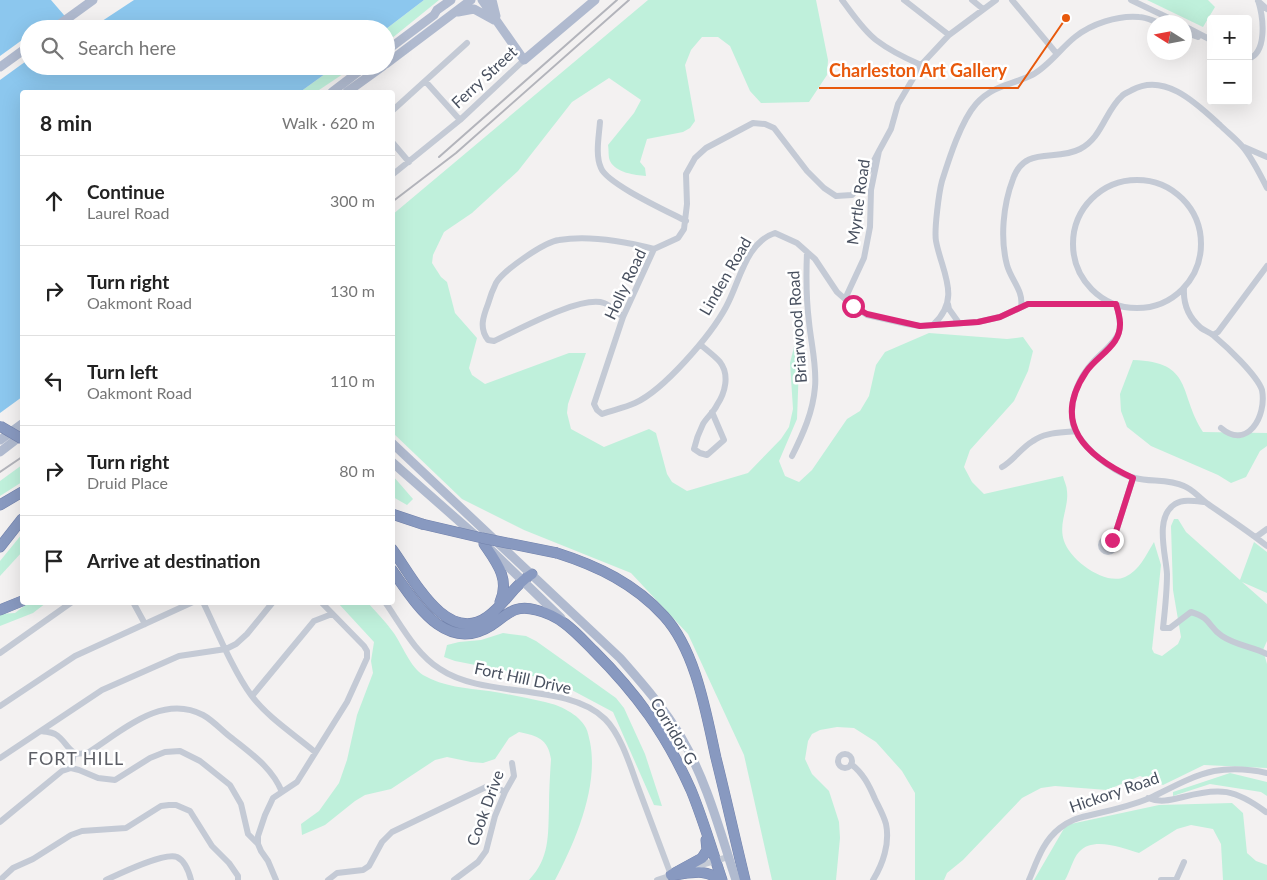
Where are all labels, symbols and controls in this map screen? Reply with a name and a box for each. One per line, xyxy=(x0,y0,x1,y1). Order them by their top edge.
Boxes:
north arrow xyxy=(1147,15,1192,60)
map controls xyxy=(1207,15,1252,105)
button: + xyxy=(1207,15,1252,60)
search box xyxy=(20,20,395,75)
icon: search xyxy=(38,34,66,62)
text: Search here xyxy=(78,36,176,59)
street label: Ferry Street xyxy=(447,41,521,112)
callout: Charleston Art Gallery xyxy=(819,55,1018,88)
text: Charleston Art Gallery xyxy=(829,59,1008,81)
button: − xyxy=(1207,60,1252,105)
text: 8 min xyxy=(40,110,92,135)
text: Walk · 620 m xyxy=(282,113,375,132)
street label: Myrtle Road xyxy=(842,158,873,246)
text: Continue xyxy=(87,180,165,203)
icon: ahead xyxy=(40,187,68,215)
text: 300 m xyxy=(330,191,375,210)
text: Laurel Road xyxy=(87,203,169,222)
street label: Linden Road xyxy=(695,233,755,318)
street label: Holly Road xyxy=(600,245,649,322)
text: Turn right xyxy=(87,270,169,293)
street label: Briarwood Road xyxy=(783,270,810,384)
icon: right xyxy=(40,277,68,305)
text: 130 m xyxy=(330,281,375,300)
text: Oakmont Road xyxy=(87,293,192,312)
route start xyxy=(842,295,865,318)
text: Turn left xyxy=(87,360,158,383)
icon: left xyxy=(40,367,68,395)
text: 110 m xyxy=(330,371,375,390)
text: Oakmont Road xyxy=(87,383,192,402)
text: Turn right xyxy=(87,450,169,473)
icon: right xyxy=(40,457,68,485)
text: 80 m xyxy=(339,461,375,480)
text: Druid Place xyxy=(87,473,168,492)
route end xyxy=(1101,529,1124,552)
icon: arrive xyxy=(40,547,68,575)
text: Arrive at destination xyxy=(87,549,260,572)
street label: Fort Hill Drive xyxy=(473,658,573,697)
street label: Corridor G xyxy=(647,694,702,768)
district label: FORT HILL xyxy=(28,747,124,769)
street label: Cook Drive xyxy=(462,767,507,848)
street label: Hickory Road xyxy=(1066,767,1161,816)

